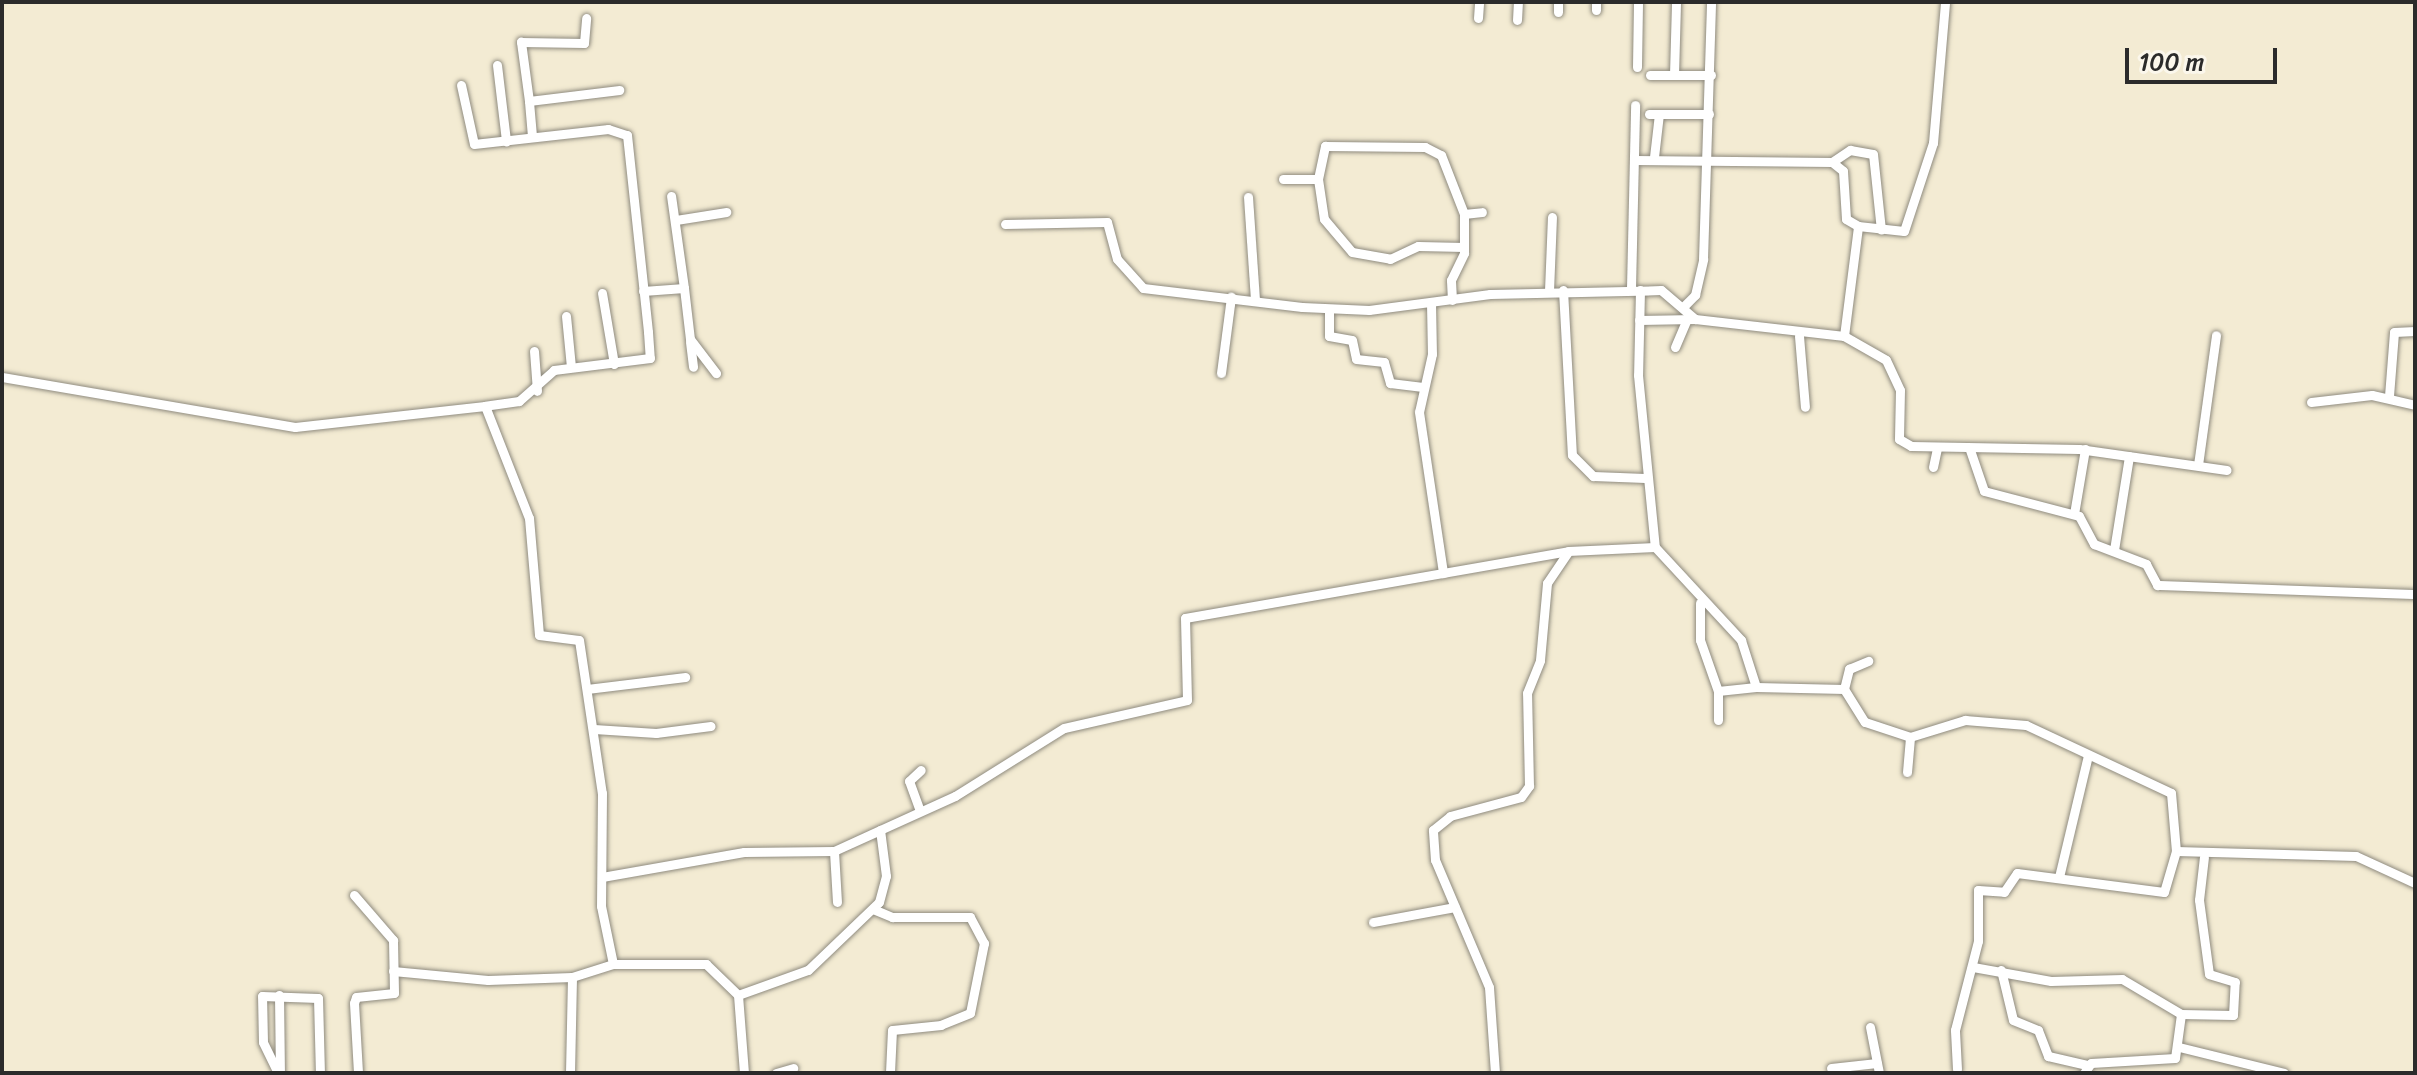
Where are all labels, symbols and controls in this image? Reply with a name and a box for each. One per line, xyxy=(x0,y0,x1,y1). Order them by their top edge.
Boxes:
scale bar xyxy=(2129,32,2281,82)
text: 100 m xyxy=(2139,41,2204,83)

